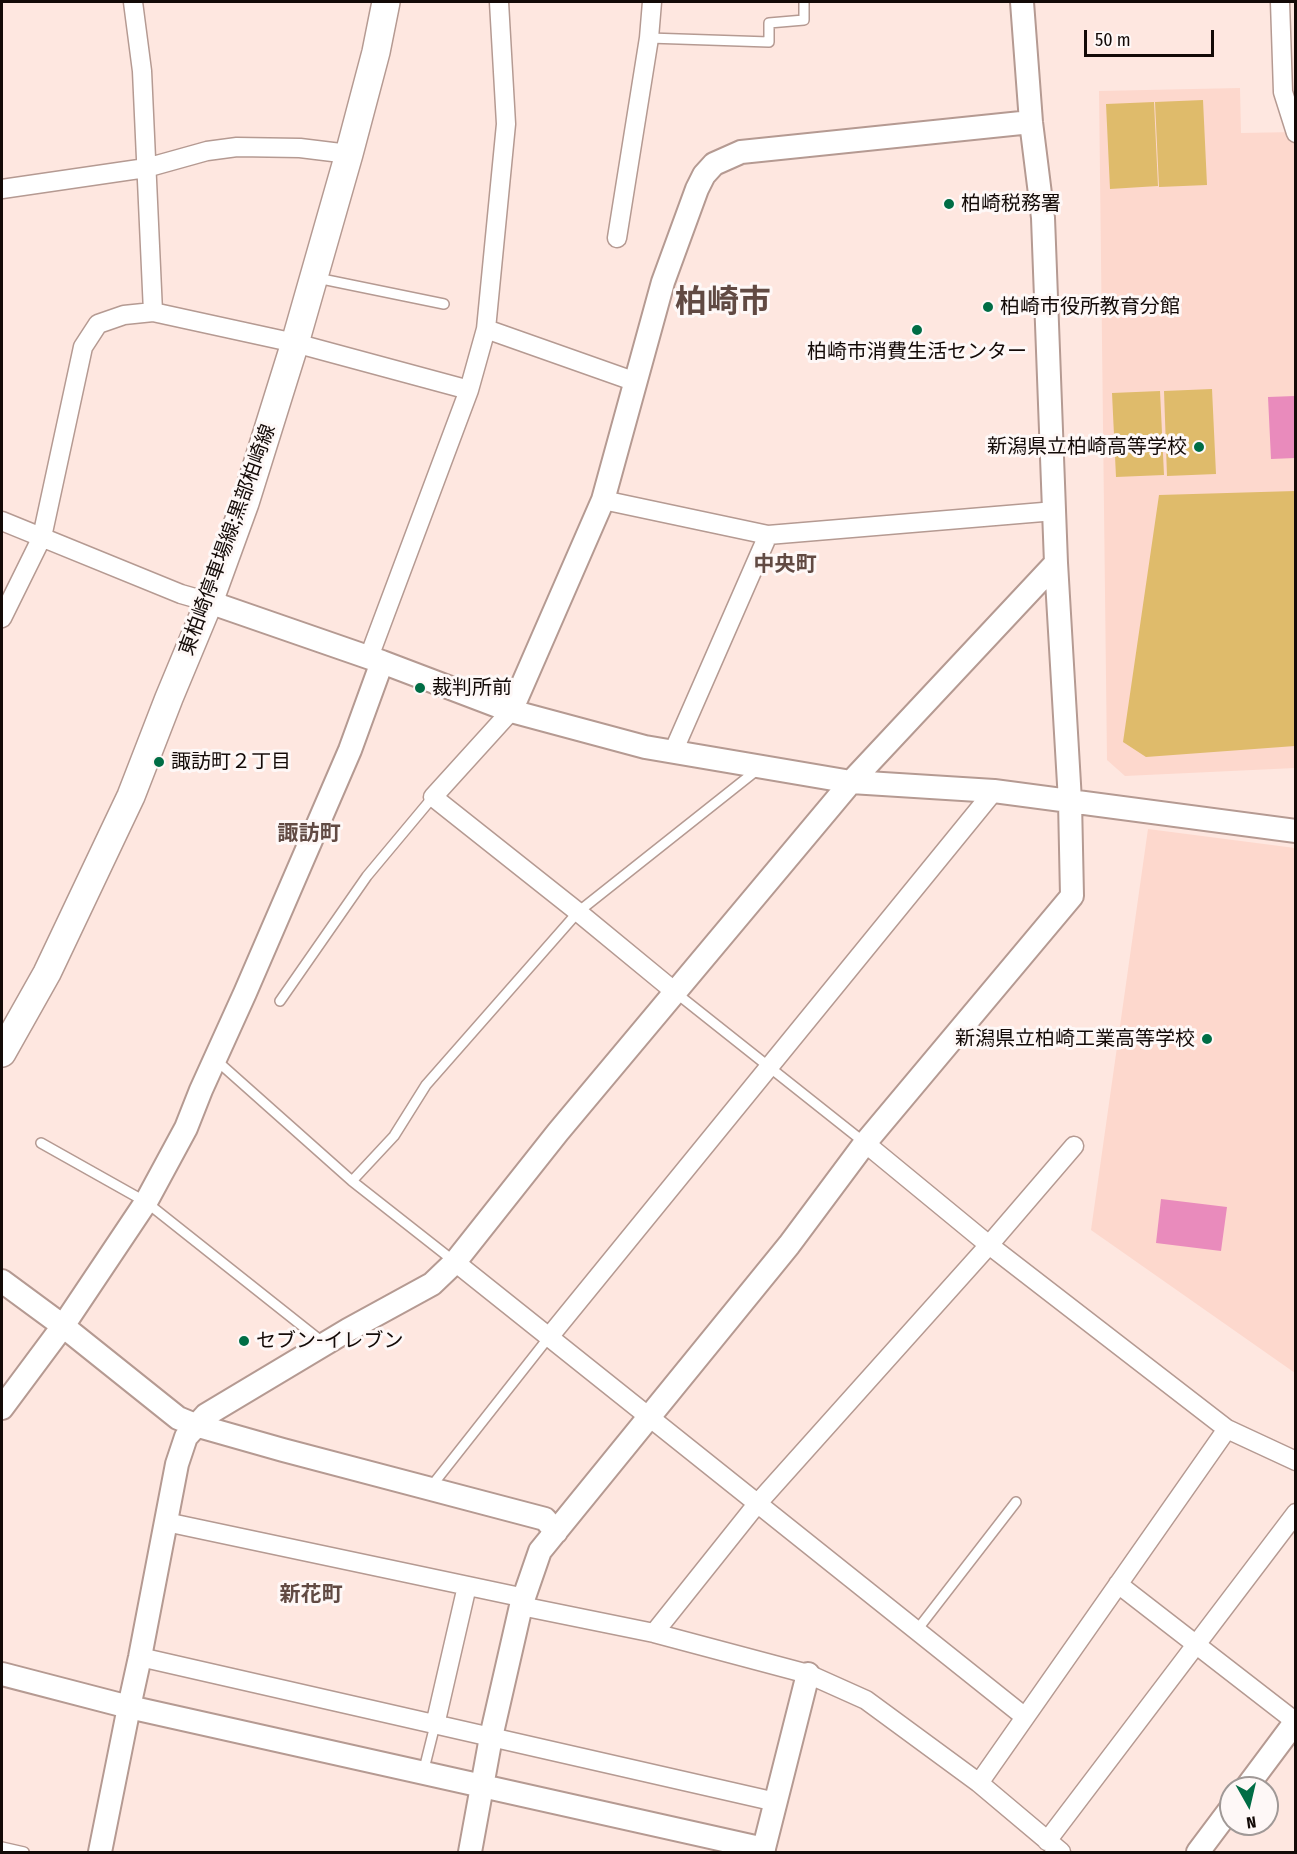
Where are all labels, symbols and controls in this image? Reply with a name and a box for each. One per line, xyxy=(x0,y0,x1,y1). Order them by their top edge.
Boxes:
scale bar xyxy=(1087,18,1218,56)
text: 50 m xyxy=(1095,29,1131,51)
place label: 柏崎税務署 xyxy=(961,192,1061,216)
marker: 柏崎税務署 xyxy=(942,197,956,211)
district label: 柏崎市 xyxy=(675,284,771,322)
place label: 柏崎市役所教育分館 xyxy=(1000,295,1180,319)
marker: 柏崎市役所教育分館 xyxy=(981,300,995,314)
marker: 柏崎市消費生活センター xyxy=(910,323,924,337)
place label: 柏崎市消費生活センター xyxy=(807,340,1027,364)
street label: 東柏崎停車場線;黒部柏崎線 xyxy=(175,421,281,659)
place label: 新潟県立柏崎高等学校 xyxy=(987,435,1187,459)
marker: 新潟県立柏崎高等学校 xyxy=(1192,440,1206,454)
district label: 中央町 xyxy=(754,552,816,578)
place label: 裁判所前 xyxy=(432,676,512,700)
marker: 裁判所前 xyxy=(413,681,427,695)
place label: 諏訪町２丁目 xyxy=(171,750,291,774)
marker: 諏訪町２丁目 xyxy=(152,755,166,769)
district label: 諏訪町 xyxy=(278,821,340,847)
place label: 新潟県立柏崎工業高等学校 xyxy=(955,1027,1195,1051)
marker: 新潟県立柏崎工業高等学校 xyxy=(1200,1032,1214,1046)
place label: セブン-イレブン xyxy=(256,1329,403,1353)
marker: セブン-イレブン xyxy=(237,1334,251,1348)
district label: 新花町 xyxy=(280,1582,342,1608)
north arrow xyxy=(1219,1776,1279,1836)
text: N xyxy=(1245,1812,1257,1832)

